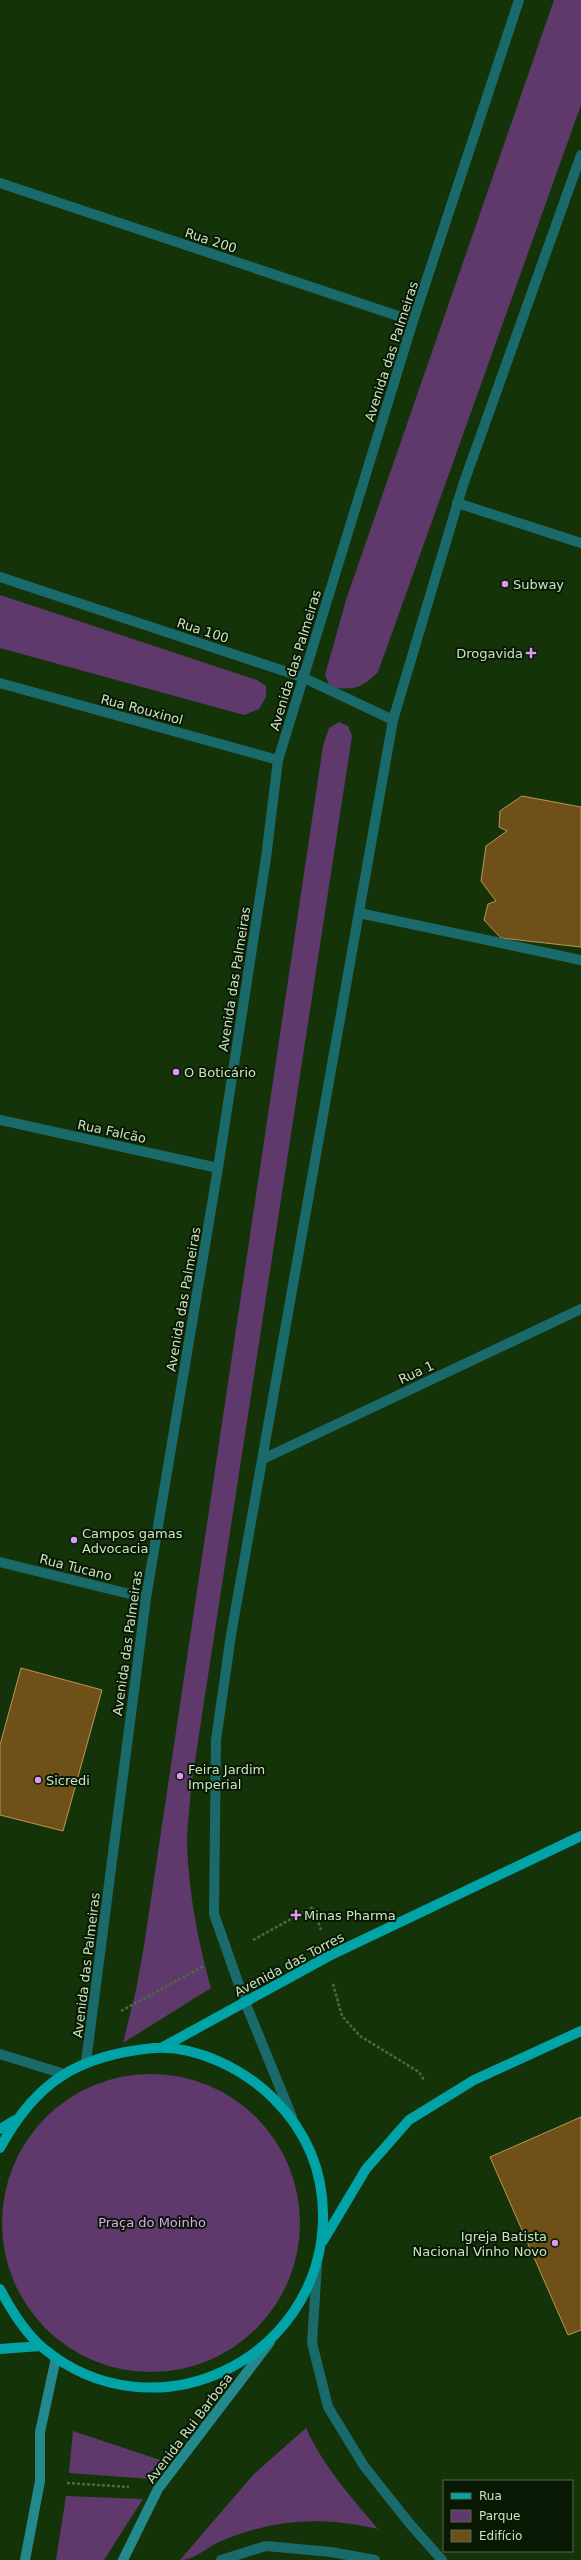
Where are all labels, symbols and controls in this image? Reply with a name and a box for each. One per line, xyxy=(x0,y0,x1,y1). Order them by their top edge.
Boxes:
street label: Rua 200 xyxy=(183,225,239,256)
street label: Avenida das Palmeiras xyxy=(362,279,421,423)
place label: Subway xyxy=(513,577,564,592)
marker: Subway xyxy=(500,579,510,589)
street label: Avenida das Palmeiras xyxy=(267,588,324,732)
street label: Rua 100 xyxy=(175,615,231,646)
place label: Drogavida xyxy=(456,646,523,661)
marker: Drogavida xyxy=(526,648,536,658)
street label: Rua Rouxinol xyxy=(99,691,185,728)
street label: Avenida das Palmeiras xyxy=(216,905,253,1053)
place label: O Boticário xyxy=(184,1065,256,1080)
marker: O Boticário xyxy=(171,1067,181,1077)
street label: Rua Falcão xyxy=(76,1117,148,1146)
street label: Avenida das Palmeiras xyxy=(163,1226,204,1372)
street label: Rua 1 xyxy=(396,1358,436,1387)
place label: Campos gamas Advocacia xyxy=(82,1526,183,1556)
marker: Campos gamas Advocacia xyxy=(69,1535,79,1545)
street label: Rua Tucano xyxy=(38,1551,114,1584)
street label: Avenida das Palmeiras xyxy=(110,1569,145,1717)
place label: Feira Jardim Imperial xyxy=(188,1762,265,1792)
marker: Feira Jardim Imperial xyxy=(175,1771,185,1781)
place label: Sicredi xyxy=(46,1773,90,1788)
marker: Sicredi xyxy=(33,1775,43,1785)
street label: Avenida das Palmeiras xyxy=(70,1891,103,2039)
place label: Minas Pharma xyxy=(304,1908,396,1923)
marker: Minas Pharma xyxy=(291,1910,301,1920)
street label: Avenida das Torres xyxy=(232,1929,347,2000)
park label: Praça do Moinho xyxy=(98,2215,206,2230)
place label: Igreja Batista Nacional Vinho Novo xyxy=(413,2229,547,2259)
marker: Igreja Batista Nacional Vinho Novo xyxy=(550,2238,560,2248)
street label: Avenida Rui Barbosa xyxy=(143,2370,236,2486)
legend xyxy=(443,2480,573,2552)
text: Rua xyxy=(479,2489,502,2503)
text: Parque xyxy=(479,2509,520,2523)
text: Edifício xyxy=(479,2529,522,2543)

